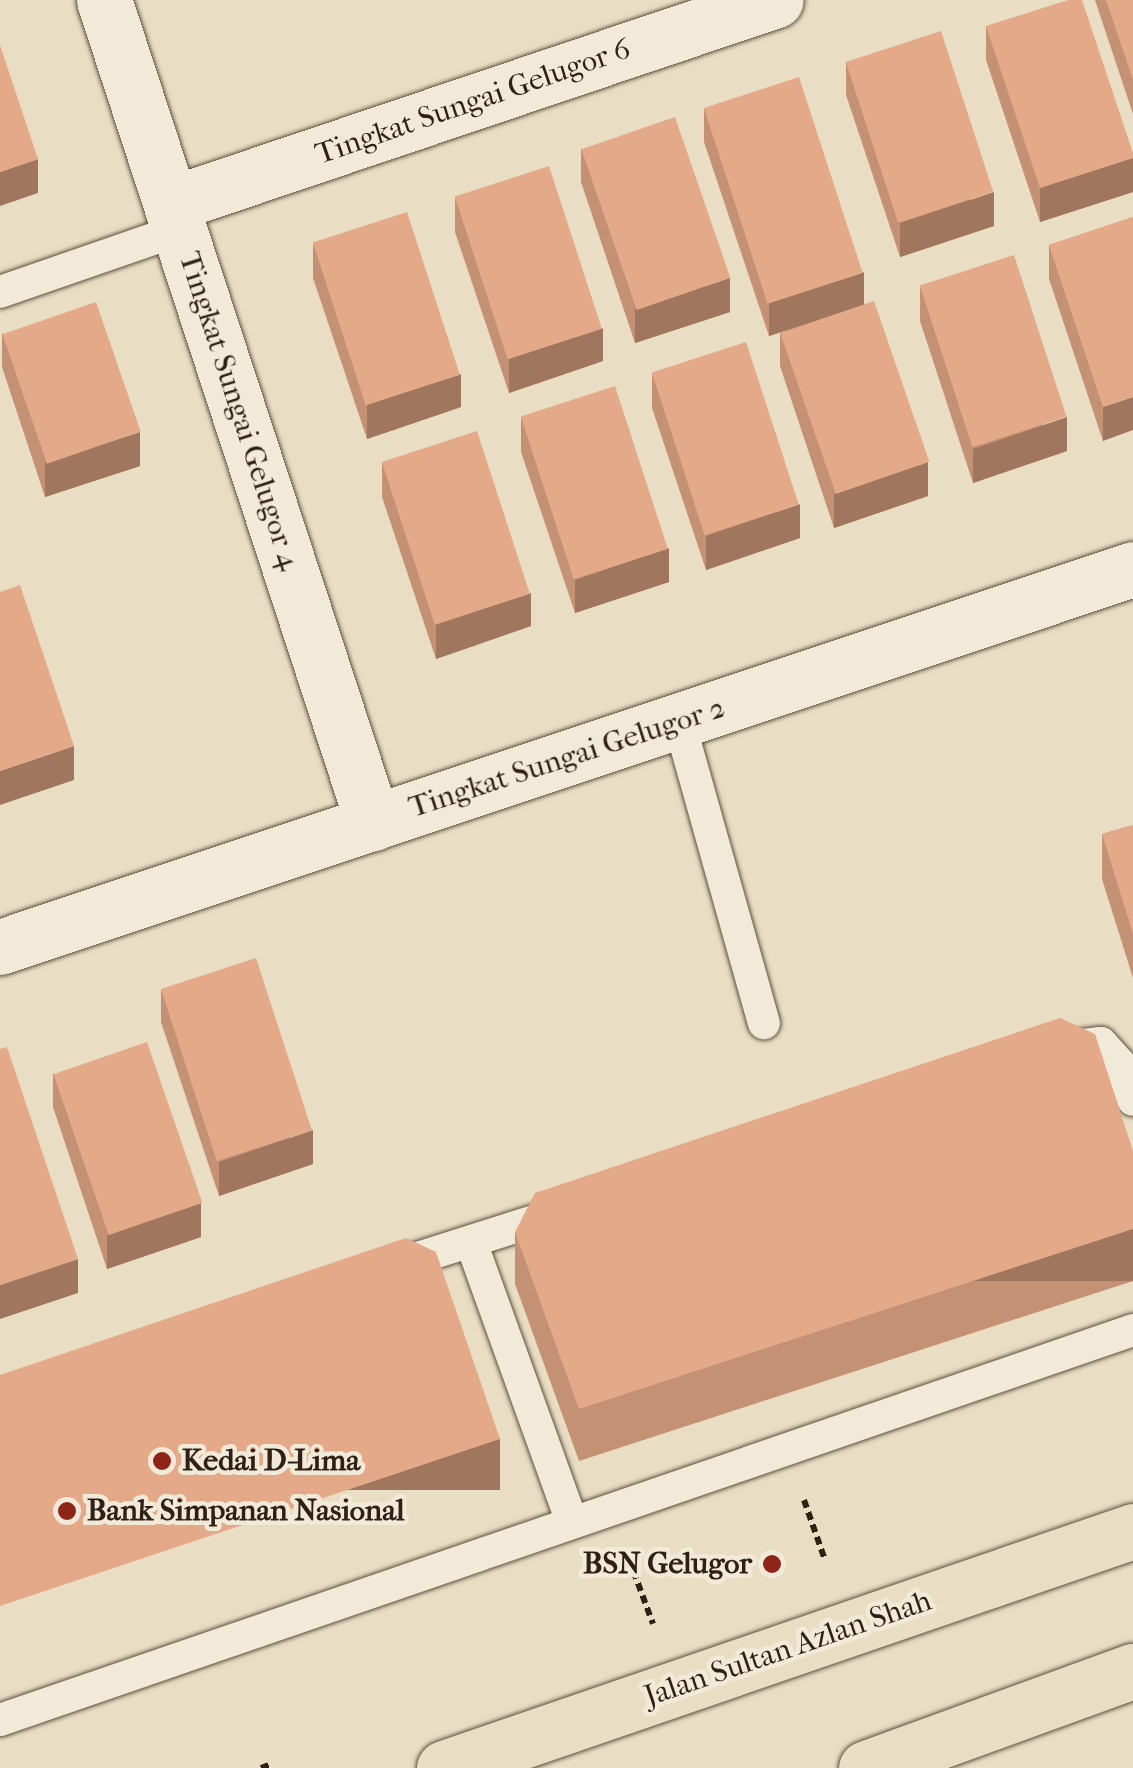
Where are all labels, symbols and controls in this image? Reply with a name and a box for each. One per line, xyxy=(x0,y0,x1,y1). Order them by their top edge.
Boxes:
street label: Tingkat Sungai Gelugor 6 xyxy=(311,31,635,173)
street label: Tingkat Sungai Gelugor 4 xyxy=(171,247,307,575)
street label: Tingkat Sungai Gelugor 2 xyxy=(405,690,729,826)
place label: Kedai D-Lima xyxy=(182,1443,360,1479)
marker: Kedai D-Lima xyxy=(151,1450,173,1472)
place label: Bank Simpanan Nasional xyxy=(87,1493,404,1529)
marker: Bank Simpanan Nasional xyxy=(56,1500,78,1522)
place label: BSN Gelugor xyxy=(583,1546,752,1582)
marker: BSN Gelugor xyxy=(761,1553,783,1575)
street label: Jalan Sultan Azlan Shah xyxy=(640,1583,936,1715)

